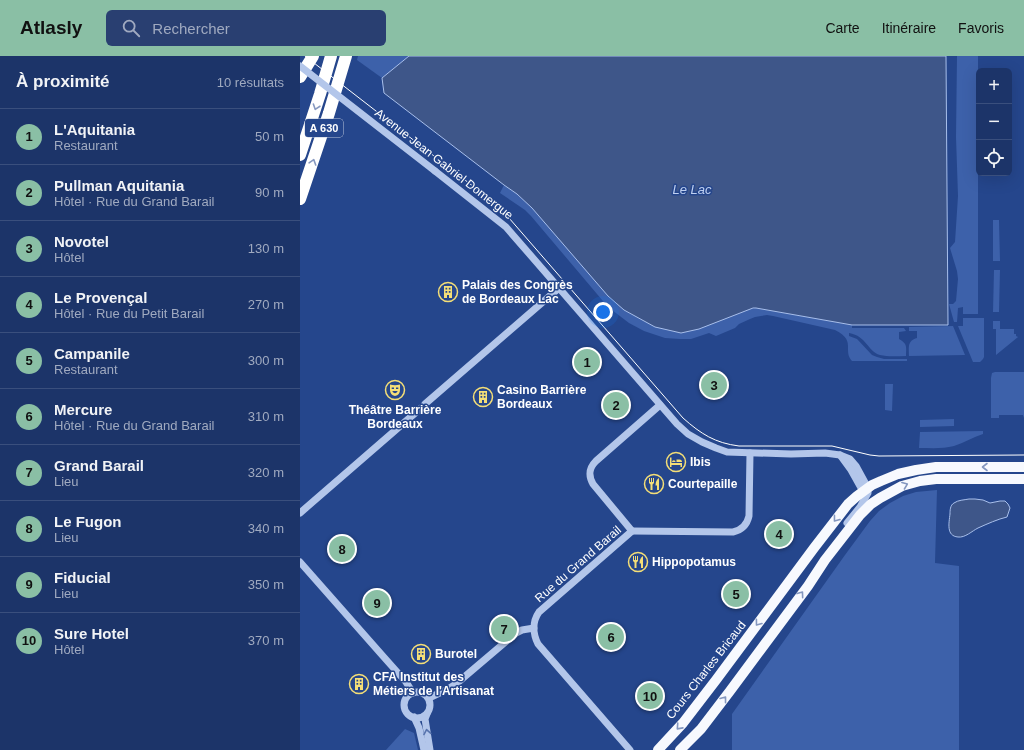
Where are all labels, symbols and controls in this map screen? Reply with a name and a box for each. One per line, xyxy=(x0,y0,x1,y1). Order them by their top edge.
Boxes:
search box xyxy=(106,10,386,46)
text: Atlasly xyxy=(20,17,82,38)
icon: search xyxy=(120,17,142,39)
text: Rechercher xyxy=(152,20,230,37)
text: Carte xyxy=(825,20,860,36)
text: Itinéraire xyxy=(882,20,936,36)
text: Favoris xyxy=(958,20,1004,36)
map controls xyxy=(976,68,1012,176)
button: + xyxy=(976,68,1012,104)
text: À proximité xyxy=(16,72,110,91)
text: 10 résultats xyxy=(217,75,284,90)
one-way arrow xyxy=(312,103,321,110)
button: − xyxy=(976,104,1012,140)
street label: Avenue Jean Gabriel Domergue xyxy=(372,106,516,222)
road number: A 630 xyxy=(305,119,343,137)
text: L'Aquitania xyxy=(54,121,135,138)
text: 1 xyxy=(25,129,33,144)
text: 50 m xyxy=(255,129,284,144)
text: Restaurant xyxy=(54,138,118,153)
button: locate xyxy=(976,140,1012,176)
one-way arrow xyxy=(308,159,317,166)
text: Pullman Aquitania xyxy=(54,177,184,194)
water label: Le Lac xyxy=(672,182,712,197)
text: 2 xyxy=(25,185,33,200)
text: 90 m xyxy=(255,185,284,200)
text: Hôtel · Rue du Grand Barail xyxy=(54,194,214,209)
text: Novotel xyxy=(54,233,109,250)
text: 3 xyxy=(25,241,33,256)
text: 130 m xyxy=(248,241,284,256)
text: Hôtel xyxy=(54,250,84,265)
place label: Palais des Congrès de Bordeaux Lac xyxy=(462,278,573,306)
building icon: Palais des Congrès de Bordeaux Lac xyxy=(437,281,459,303)
text: Le Provençal xyxy=(54,289,147,306)
text: 4 xyxy=(25,297,33,312)
text: 270 m xyxy=(248,297,284,312)
your location xyxy=(593,302,613,322)
text: Hôtel · Rue du Petit Barail xyxy=(54,306,204,321)
text: Campanile xyxy=(54,345,130,362)
pin: 1 xyxy=(574,347,600,377)
text: 5 xyxy=(25,353,33,368)
text: 300 m xyxy=(248,353,284,368)
text: Restaurant xyxy=(54,362,118,377)
pin: 3 xyxy=(701,370,727,400)
theatre icon: Théâtre Barrière Bordeaux xyxy=(384,379,406,401)
place label: Casino Barrière Bordeaux xyxy=(497,383,587,411)
building icon: Casino Barrière Bordeaux xyxy=(472,386,494,408)
pin: 2 xyxy=(603,390,629,420)
text: Mercure xyxy=(54,401,112,418)
place label: Théâtre Barrière Bordeaux xyxy=(349,403,442,431)
text: 6 xyxy=(25,409,33,424)
text: 310 m xyxy=(248,409,284,424)
text: Hôtel · Rue du Grand Barail xyxy=(54,418,214,433)
hotel icon: Ibis xyxy=(665,451,687,473)
place label: Ibis xyxy=(690,455,711,469)
text: Grand Barail xyxy=(54,457,144,474)
one-way arrow xyxy=(982,463,988,471)
text: 7 xyxy=(25,465,33,480)
text: 320 m xyxy=(248,465,284,480)
restaurant icon: Courtepaille xyxy=(643,473,665,495)
text: Lieu xyxy=(54,474,79,489)
place label: Courtepaille xyxy=(668,477,738,491)
one-way arrow xyxy=(902,482,909,490)
text: Le Fugon xyxy=(54,513,122,530)
one-way arrow xyxy=(834,515,841,522)
pin: 4 xyxy=(766,519,792,549)
text: 8 xyxy=(25,521,33,536)
text: 340 m xyxy=(248,521,284,536)
street label: Rue du Grand Barail xyxy=(532,523,624,605)
text: Lieu xyxy=(54,530,79,545)
pin: 8 xyxy=(329,534,355,564)
restaurant icon: Hippopotamus xyxy=(627,551,649,573)
place label: Hippopotamus xyxy=(652,555,736,569)
text: Fiducial xyxy=(54,569,111,586)
text: 9 xyxy=(25,577,33,592)
text: 350 m xyxy=(248,577,284,592)
pin: 5 xyxy=(723,579,749,609)
text: Lieu xyxy=(54,586,79,601)
pin: 9 xyxy=(364,588,390,618)
one-way arrow xyxy=(796,592,803,599)
pin: 7 xyxy=(491,614,517,644)
street label: Cours Charles Bricaud xyxy=(663,618,749,722)
one-way arrow xyxy=(756,619,763,626)
pin: 6 xyxy=(598,622,624,652)
text: Sure Hotel xyxy=(54,625,129,642)
text: 10 xyxy=(22,633,36,648)
text: 370 m xyxy=(248,633,284,648)
text: Hôtel xyxy=(54,642,84,657)
building icon: Burotel xyxy=(410,643,432,665)
place label: Burotel xyxy=(435,647,477,661)
place label: CFA Institut des Métiers de l'Artisanat xyxy=(373,670,494,698)
building icon: CFA Institut des Métiers de l'Artisanat xyxy=(348,673,370,695)
pin: 10 xyxy=(637,681,663,711)
one-way arrow xyxy=(719,696,726,703)
one-way arrow xyxy=(677,722,684,730)
one-way arrow xyxy=(423,729,432,735)

